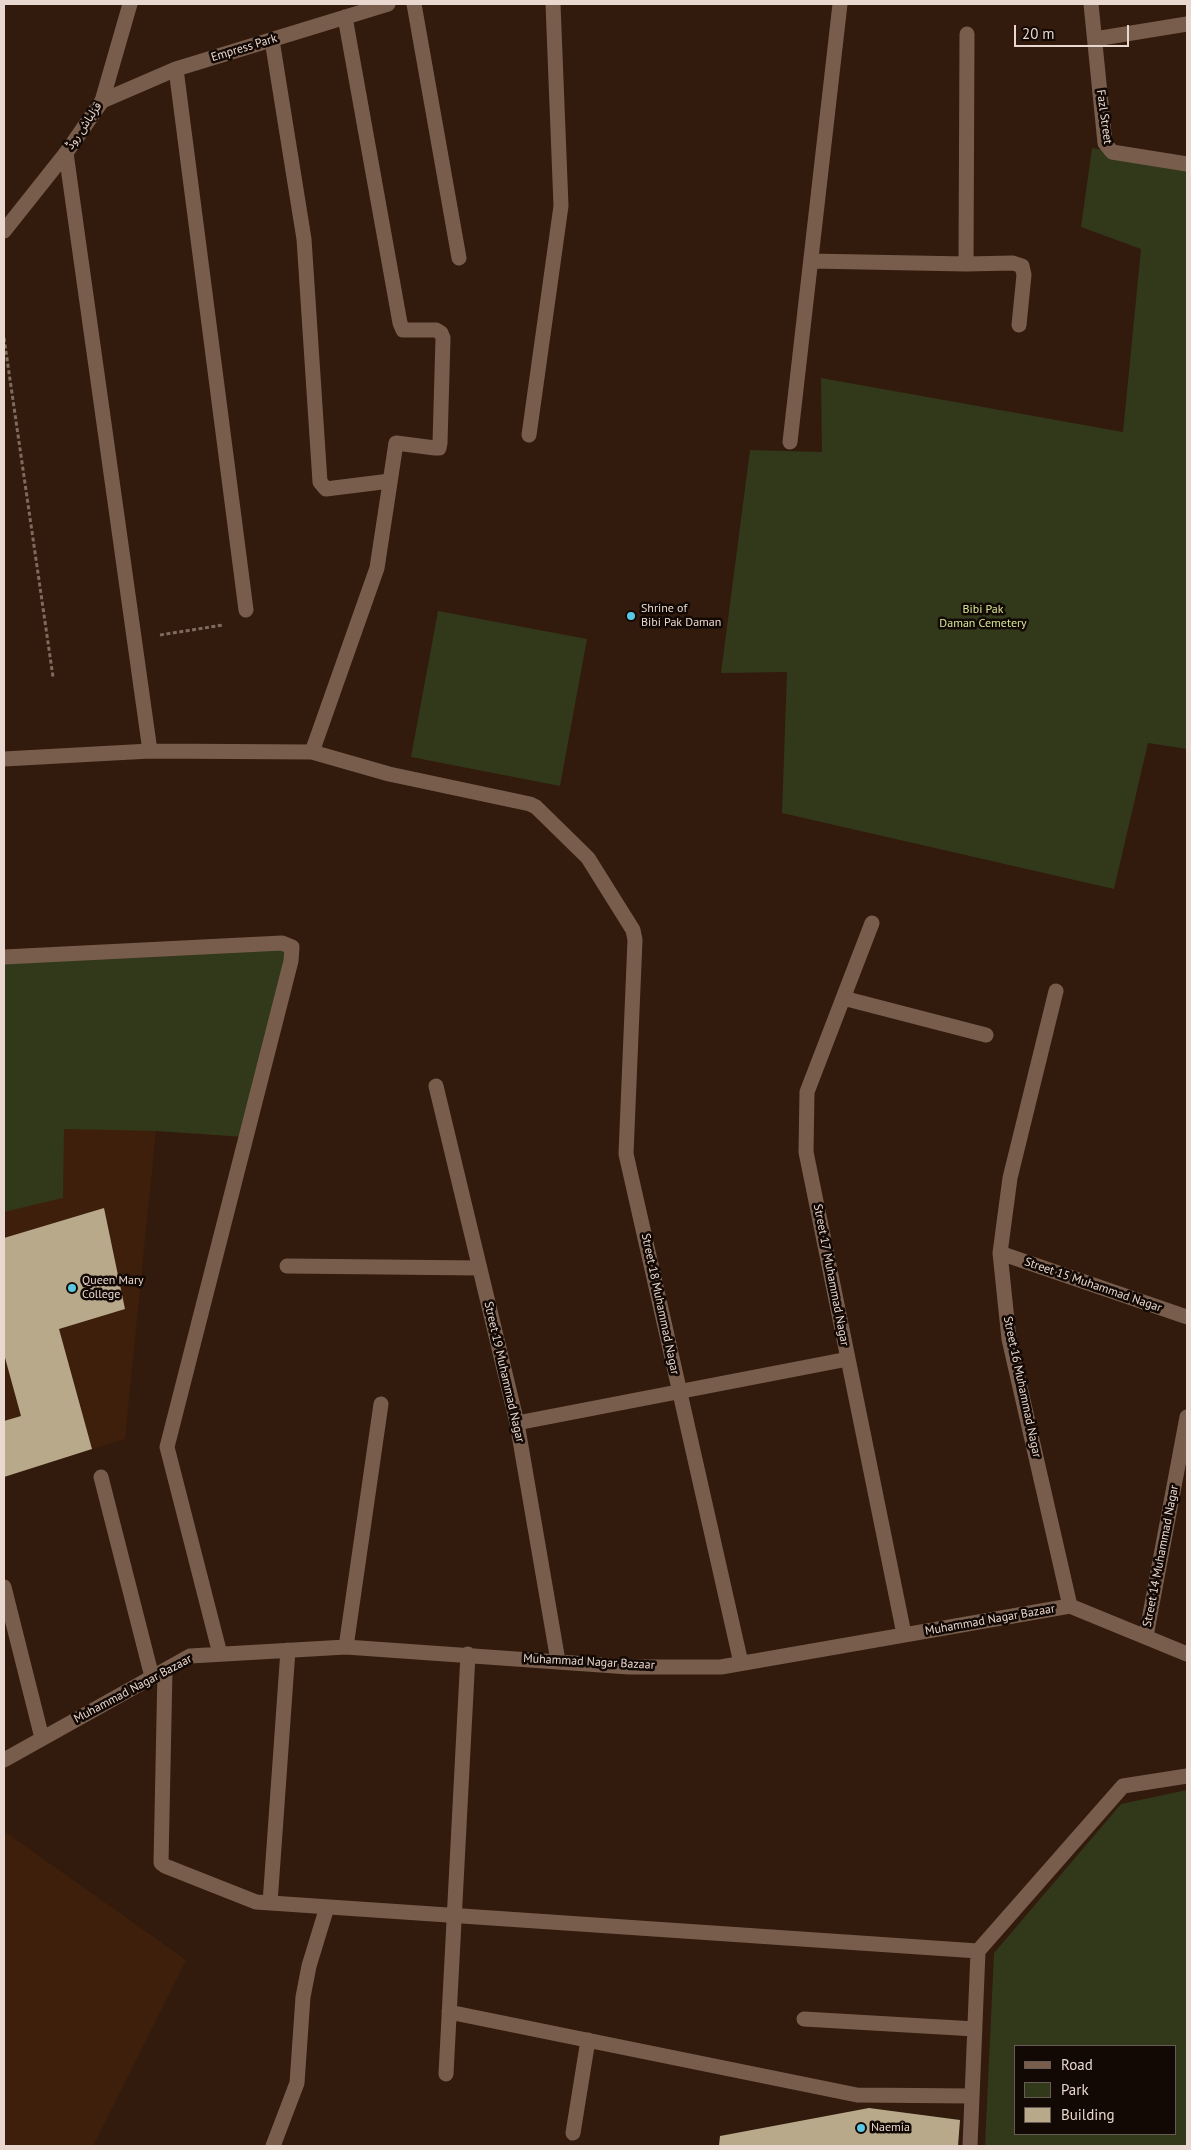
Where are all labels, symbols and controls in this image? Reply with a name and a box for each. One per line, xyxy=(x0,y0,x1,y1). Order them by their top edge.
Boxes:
scale bar xyxy=(1016,15,1131,47)
text: 20 m xyxy=(1022,24,1055,43)
street label: Empress Park xyxy=(209,31,279,65)
street label: Fazl Street xyxy=(1093,89,1115,145)
street label: قزلباش روڈ xyxy=(63,100,105,152)
place label: Shrine of Bibi Pak Daman xyxy=(641,602,721,630)
park label: Bibi Pak Daman Cemetery xyxy=(939,603,1027,631)
marker: Shrine of Bibi Pak Daman xyxy=(625,610,637,622)
street label: Street 17 Muhammad Nagar xyxy=(810,1203,852,1347)
street label: Street 18 Muhammad Nagar xyxy=(638,1232,682,1376)
street label: Street 15 Muhammad Nagar xyxy=(1022,1255,1164,1315)
place label: Queen Mary College xyxy=(82,1274,144,1302)
marker: Queen Mary College xyxy=(66,1282,78,1294)
street label: Street 19 Muhammad Nagar xyxy=(481,1300,527,1444)
street label: Street 16 Muhammad Nagar xyxy=(1000,1315,1044,1459)
street label: Street 14 Muhammad Nagar xyxy=(1140,1484,1182,1628)
street label: Muhammad Nagar Bazaar xyxy=(924,1601,1056,1639)
street label: Muhammad Nagar Bazaar xyxy=(523,1651,655,1673)
street label: Muhammad Nagar Bazaar xyxy=(72,1652,194,1726)
legend xyxy=(1014,2045,1176,2135)
text: Road xyxy=(1061,2055,1093,2074)
text: Park xyxy=(1061,2080,1089,2099)
text: Building xyxy=(1061,2105,1115,2124)
place label: Naemia xyxy=(871,2121,910,2135)
marker: Naemia xyxy=(855,2122,867,2134)

